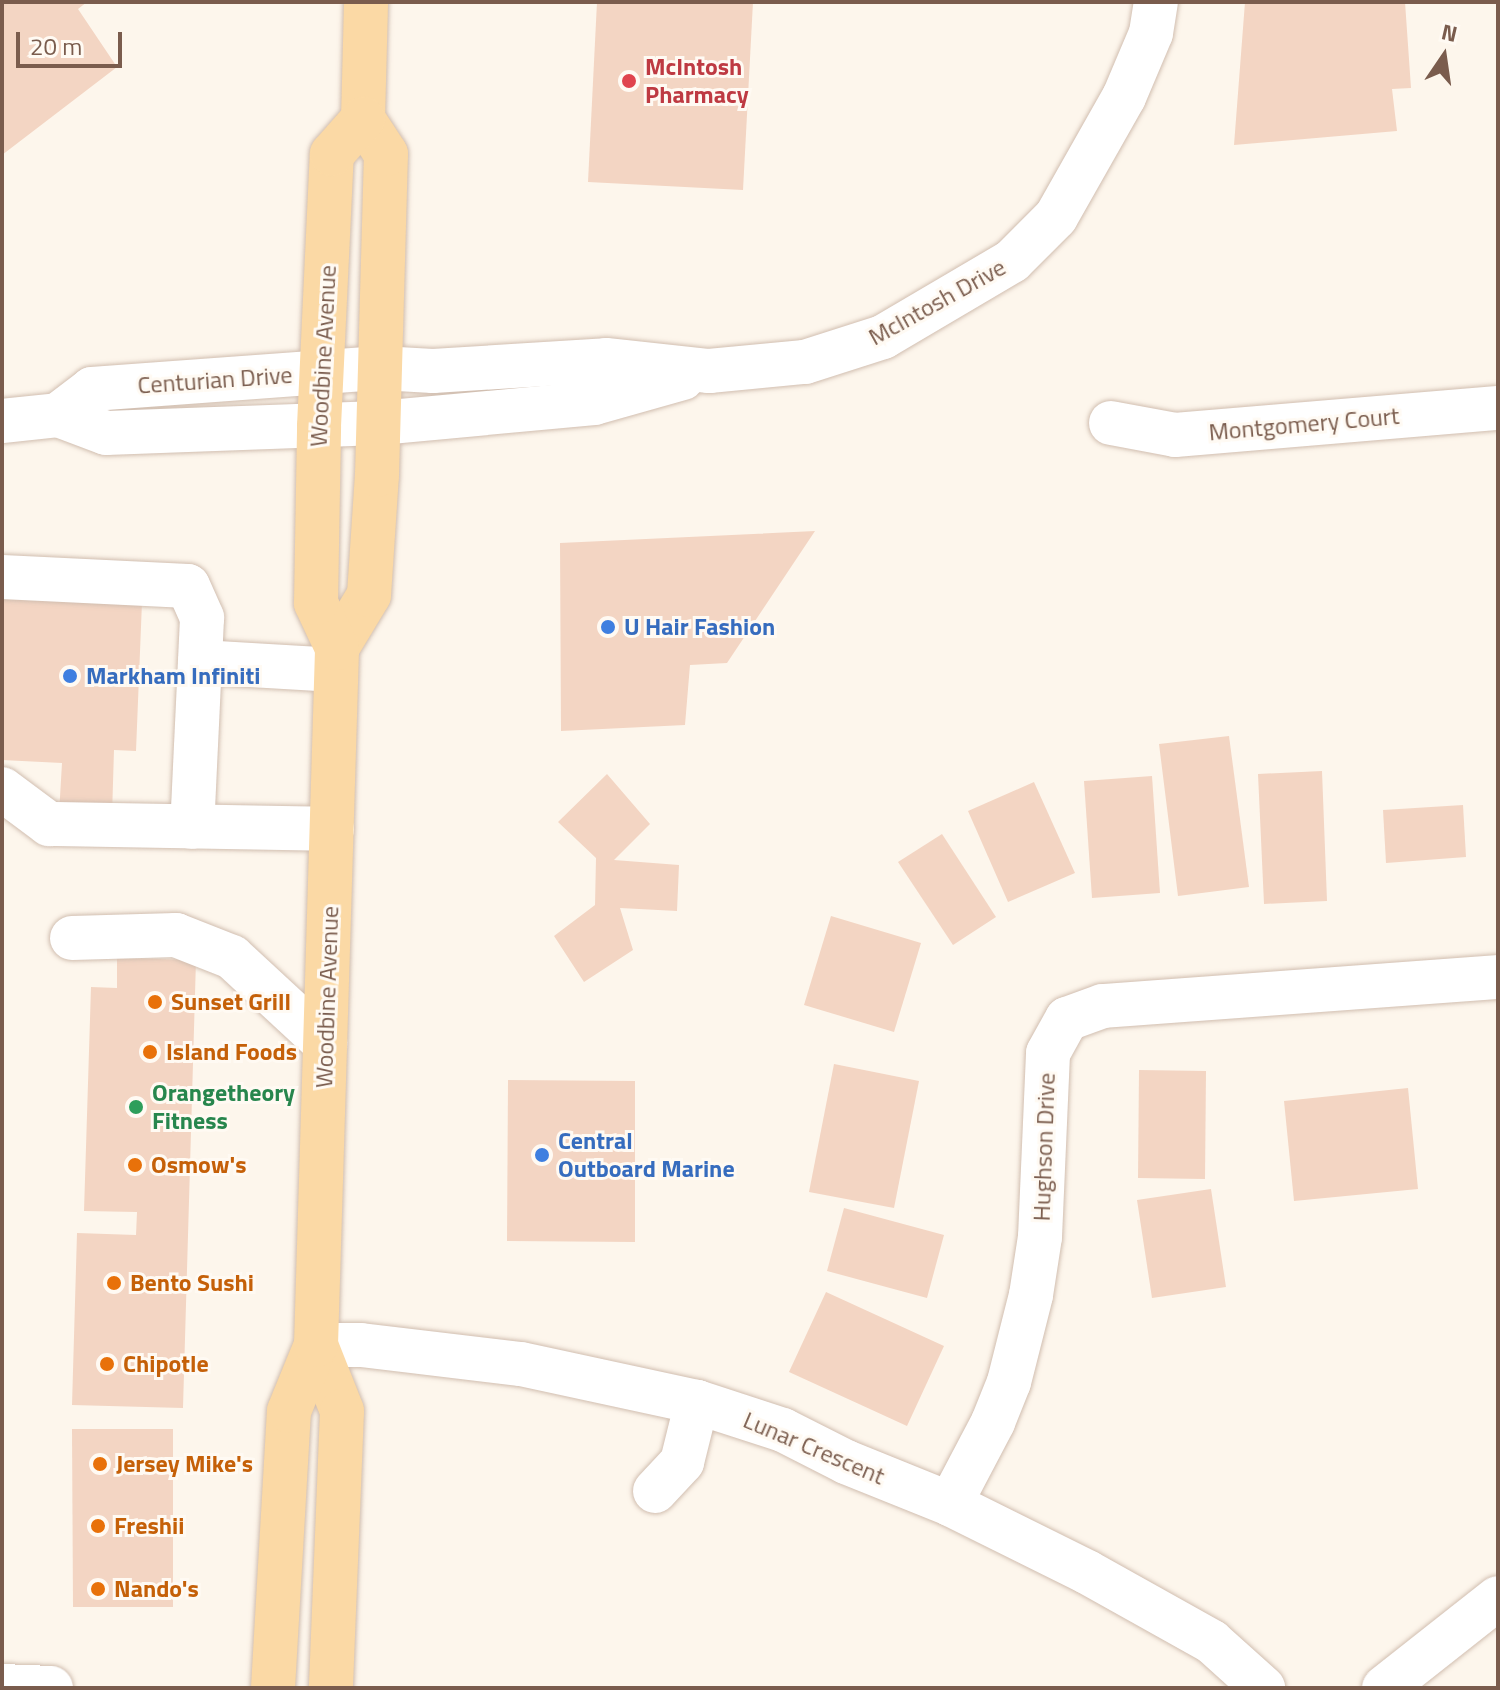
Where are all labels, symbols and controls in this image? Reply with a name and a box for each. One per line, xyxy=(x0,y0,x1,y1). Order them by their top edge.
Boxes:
text: N xyxy=(1438,14,1461,51)
scale bar xyxy=(20,16,126,66)
north arrow xyxy=(1404,16,1484,96)
text: 20 m xyxy=(30,28,82,64)
place label: McIntosh Pharmacy xyxy=(645,53,749,109)
marker: McIntosh Pharmacy xyxy=(620,72,638,90)
street label: McIntosh Drive xyxy=(863,253,1011,351)
street label: Woodbine Avenue xyxy=(304,264,342,448)
street label: Centurian Drive xyxy=(137,360,293,400)
street label: Montgomery Court xyxy=(1207,401,1401,447)
place label: U Hair Fashion xyxy=(624,613,775,641)
marker: U Hair Fashion xyxy=(599,618,617,636)
place label: Markham Infiniti xyxy=(86,662,260,690)
marker: Markham Infiniti xyxy=(61,667,79,685)
street label: Woodbine Avenue xyxy=(309,906,345,1088)
place label: Sunset Grill xyxy=(171,988,291,1016)
marker: Sunset Grill xyxy=(146,993,164,1011)
place label: Island Foods xyxy=(166,1038,297,1066)
marker: Island Foods xyxy=(141,1043,159,1061)
street label: Hughson Drive xyxy=(1027,1072,1061,1222)
place label: Orangetheory Fitness xyxy=(152,1079,295,1135)
marker: Orangetheory Fitness xyxy=(127,1098,145,1116)
place label: Central Outboard Marine xyxy=(558,1127,735,1183)
marker: Central Outboard Marine xyxy=(533,1146,551,1164)
place label: Osmow's xyxy=(151,1151,246,1179)
marker: Osmow's xyxy=(126,1156,144,1174)
place label: Bento Sushi xyxy=(130,1269,254,1297)
marker: Bento Sushi xyxy=(105,1274,123,1292)
place label: Chipotle xyxy=(123,1350,209,1378)
marker: Chipotle xyxy=(98,1355,116,1373)
street label: Lunar Crescent xyxy=(739,1405,889,1491)
place label: Jersey Mike's xyxy=(116,1450,253,1478)
marker: Jersey Mike's xyxy=(91,1455,109,1473)
place label: Freshii xyxy=(114,1512,184,1540)
marker: Freshii xyxy=(89,1517,107,1535)
place label: Nando's xyxy=(114,1575,199,1603)
marker: Nando's xyxy=(89,1580,107,1598)

